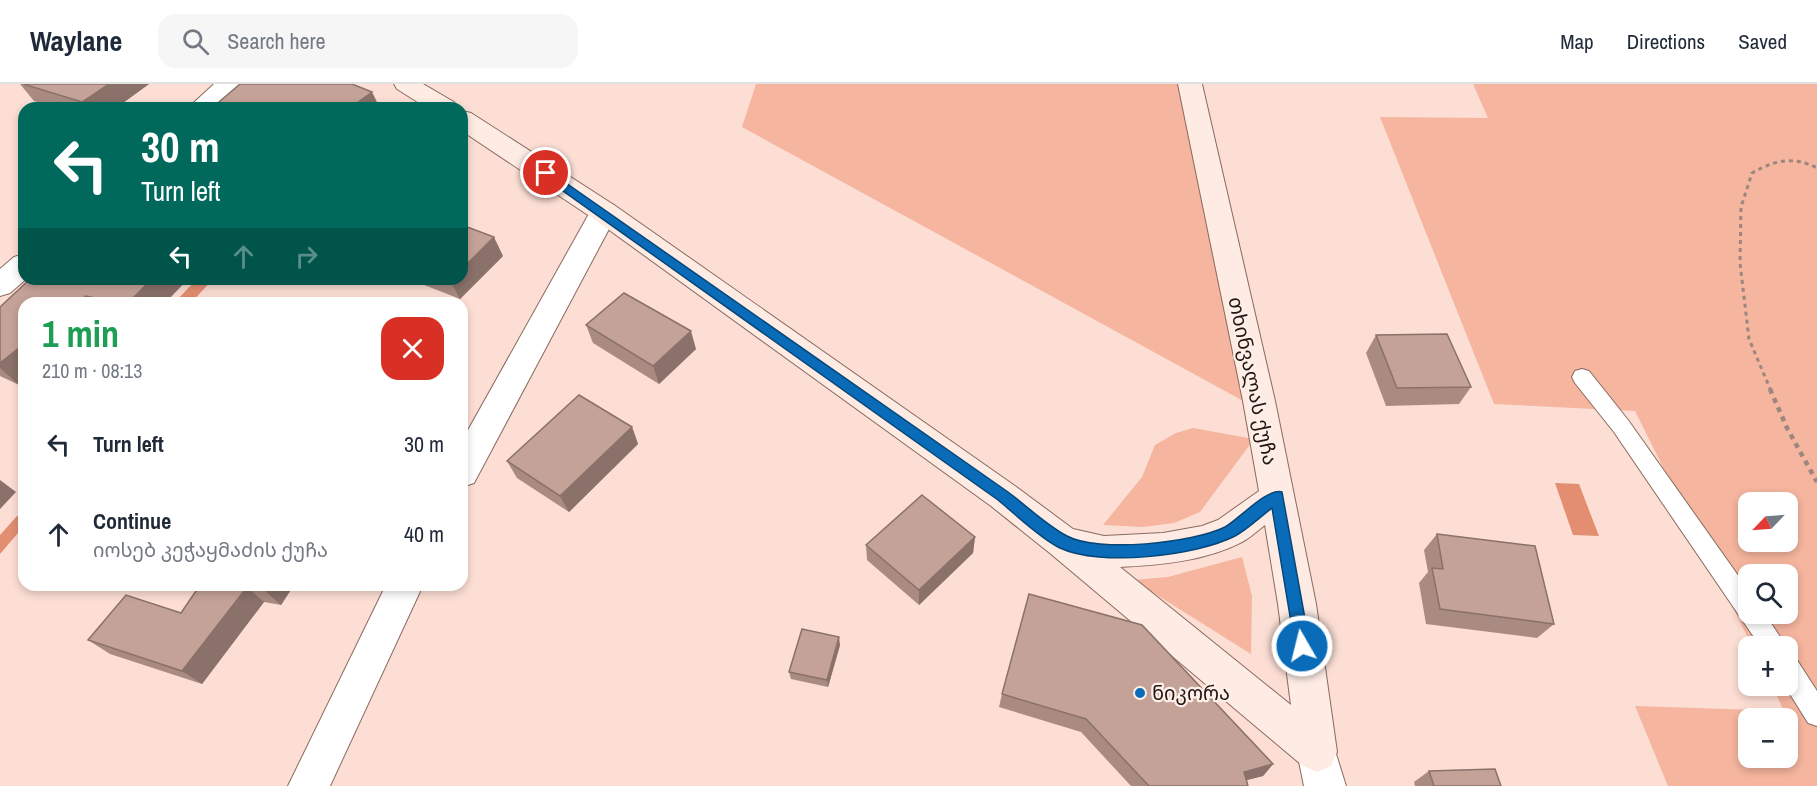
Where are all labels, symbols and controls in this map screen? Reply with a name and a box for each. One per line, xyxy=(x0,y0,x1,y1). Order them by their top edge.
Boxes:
search box xyxy=(158,14,578,68)
text: Waylane xyxy=(30,22,122,60)
icon: search xyxy=(179,25,212,58)
text: Search here xyxy=(227,26,326,56)
text: Map xyxy=(1560,27,1594,56)
text: Directions xyxy=(1627,27,1705,56)
text: Saved xyxy=(1738,27,1787,56)
text: 30 m xyxy=(141,119,220,175)
icon: left xyxy=(42,126,120,204)
pin xyxy=(520,147,571,198)
icon: arrive xyxy=(529,156,562,189)
text: Turn left xyxy=(141,173,220,209)
icon: left xyxy=(164,240,197,273)
icon: ahead xyxy=(227,240,260,273)
icon: right xyxy=(290,240,323,273)
street label: თხინვალას ქუჩა xyxy=(1222,294,1285,468)
text: 1 min xyxy=(42,310,119,358)
button: close xyxy=(381,317,444,380)
text: 210 m · 08:13 xyxy=(42,357,142,384)
icon: left xyxy=(42,428,75,461)
text: Turn left xyxy=(93,429,164,459)
text: 30 m xyxy=(404,429,444,459)
north arrow xyxy=(1738,492,1798,552)
map controls xyxy=(1738,492,1798,768)
text: Continue xyxy=(93,506,171,536)
icon: ahead xyxy=(42,518,75,551)
text: 40 m xyxy=(404,519,444,549)
text: იოსებ კეჭაყმაძის ქუჩა xyxy=(93,536,328,563)
button: search xyxy=(1738,564,1798,624)
position arrow xyxy=(1270,614,1334,678)
button: + xyxy=(1738,636,1798,696)
place label: ნიკორა xyxy=(1152,679,1230,706)
marker: ნიკორა xyxy=(1133,686,1147,700)
button: − xyxy=(1738,708,1798,768)

